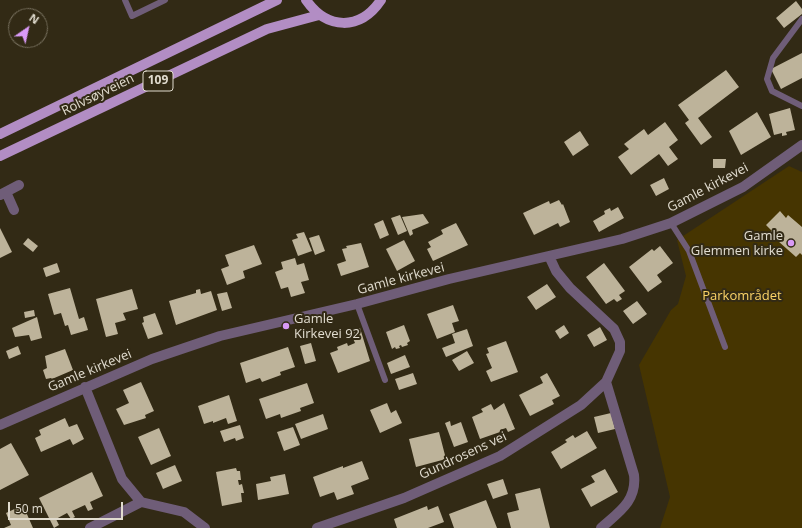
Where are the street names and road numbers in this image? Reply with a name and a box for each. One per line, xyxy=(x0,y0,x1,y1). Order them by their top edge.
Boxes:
street label: Rolvsøyveien xyxy=(59,71,137,119)
road number: 109 xyxy=(143,71,173,91)
street label: Gamle kirkevei xyxy=(665,160,751,216)
street label: Gamle kirkevei xyxy=(356,260,446,298)
street label: Gamle kirkevei xyxy=(46,346,134,396)
street label: Gundrosens vei xyxy=(417,429,509,483)

